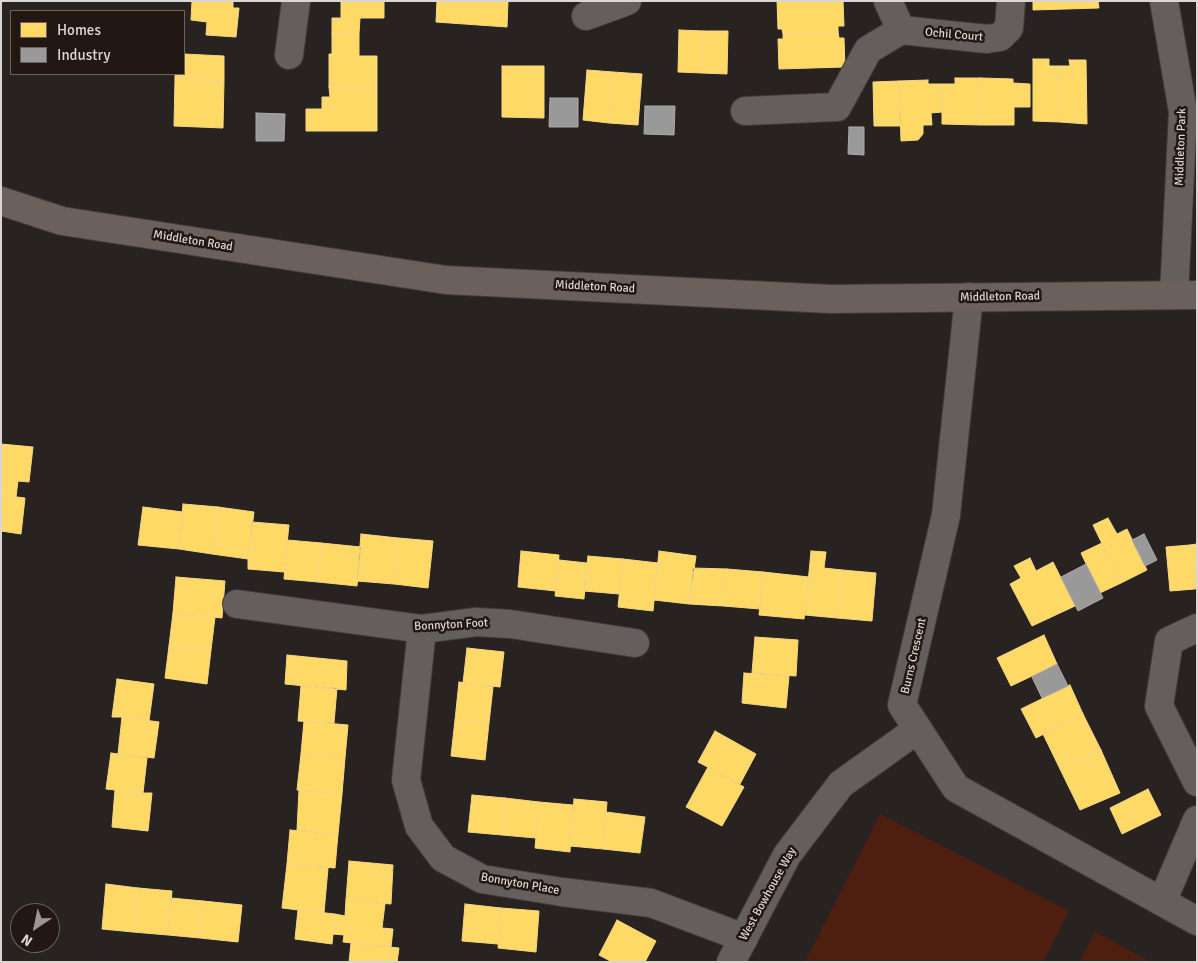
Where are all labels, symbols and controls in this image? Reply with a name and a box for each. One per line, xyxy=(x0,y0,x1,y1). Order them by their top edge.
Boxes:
legend xyxy=(10,10,185,75)
text: Homes xyxy=(57,21,101,39)
street label: Ochil Court xyxy=(924,25,984,45)
text: Industry xyxy=(57,46,110,64)
street label: Middleton Park xyxy=(1172,108,1190,186)
street label: Middleton Road xyxy=(152,228,234,254)
street label: Middleton Road xyxy=(555,278,635,296)
street label: Middleton Road xyxy=(960,289,1040,305)
street label: Bonnyton Foot xyxy=(414,616,488,634)
street label: Burns Crescent xyxy=(898,617,930,695)
street label: West Bowhouse Way xyxy=(736,845,800,943)
street label: Bonnyton Place xyxy=(480,870,560,898)
north arrow xyxy=(10,903,60,953)
text: N xyxy=(18,930,36,950)

